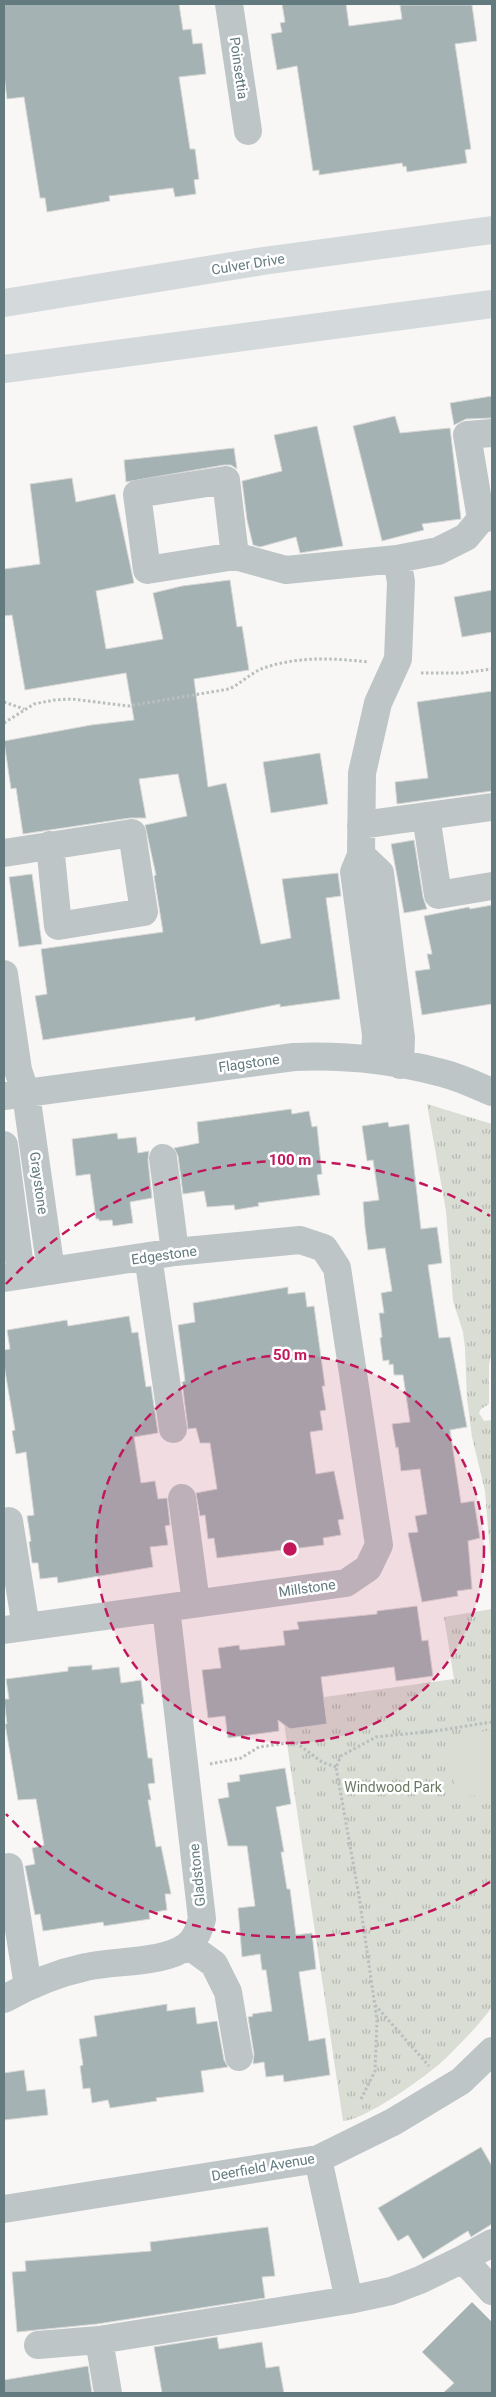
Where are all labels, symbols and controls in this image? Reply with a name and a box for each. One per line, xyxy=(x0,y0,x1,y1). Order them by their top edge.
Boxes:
street label: Poinsettia xyxy=(227,36,251,100)
street label: Culver Drive xyxy=(210,250,286,278)
street label: Flagstone xyxy=(217,1051,281,1075)
street label: Graystone xyxy=(27,1151,51,1215)
text: 100 m xyxy=(269,1151,311,1169)
street label: Edgestone xyxy=(130,1242,198,1268)
text: 50 m xyxy=(273,1346,307,1364)
centre of rings xyxy=(281,1540,299,1558)
street label: Millstone xyxy=(278,1576,336,1600)
park label: Windwood Park xyxy=(344,1779,443,1795)
street label: Gladstone xyxy=(186,1843,208,1907)
street label: Deerfield Avenue xyxy=(210,2150,316,2184)

